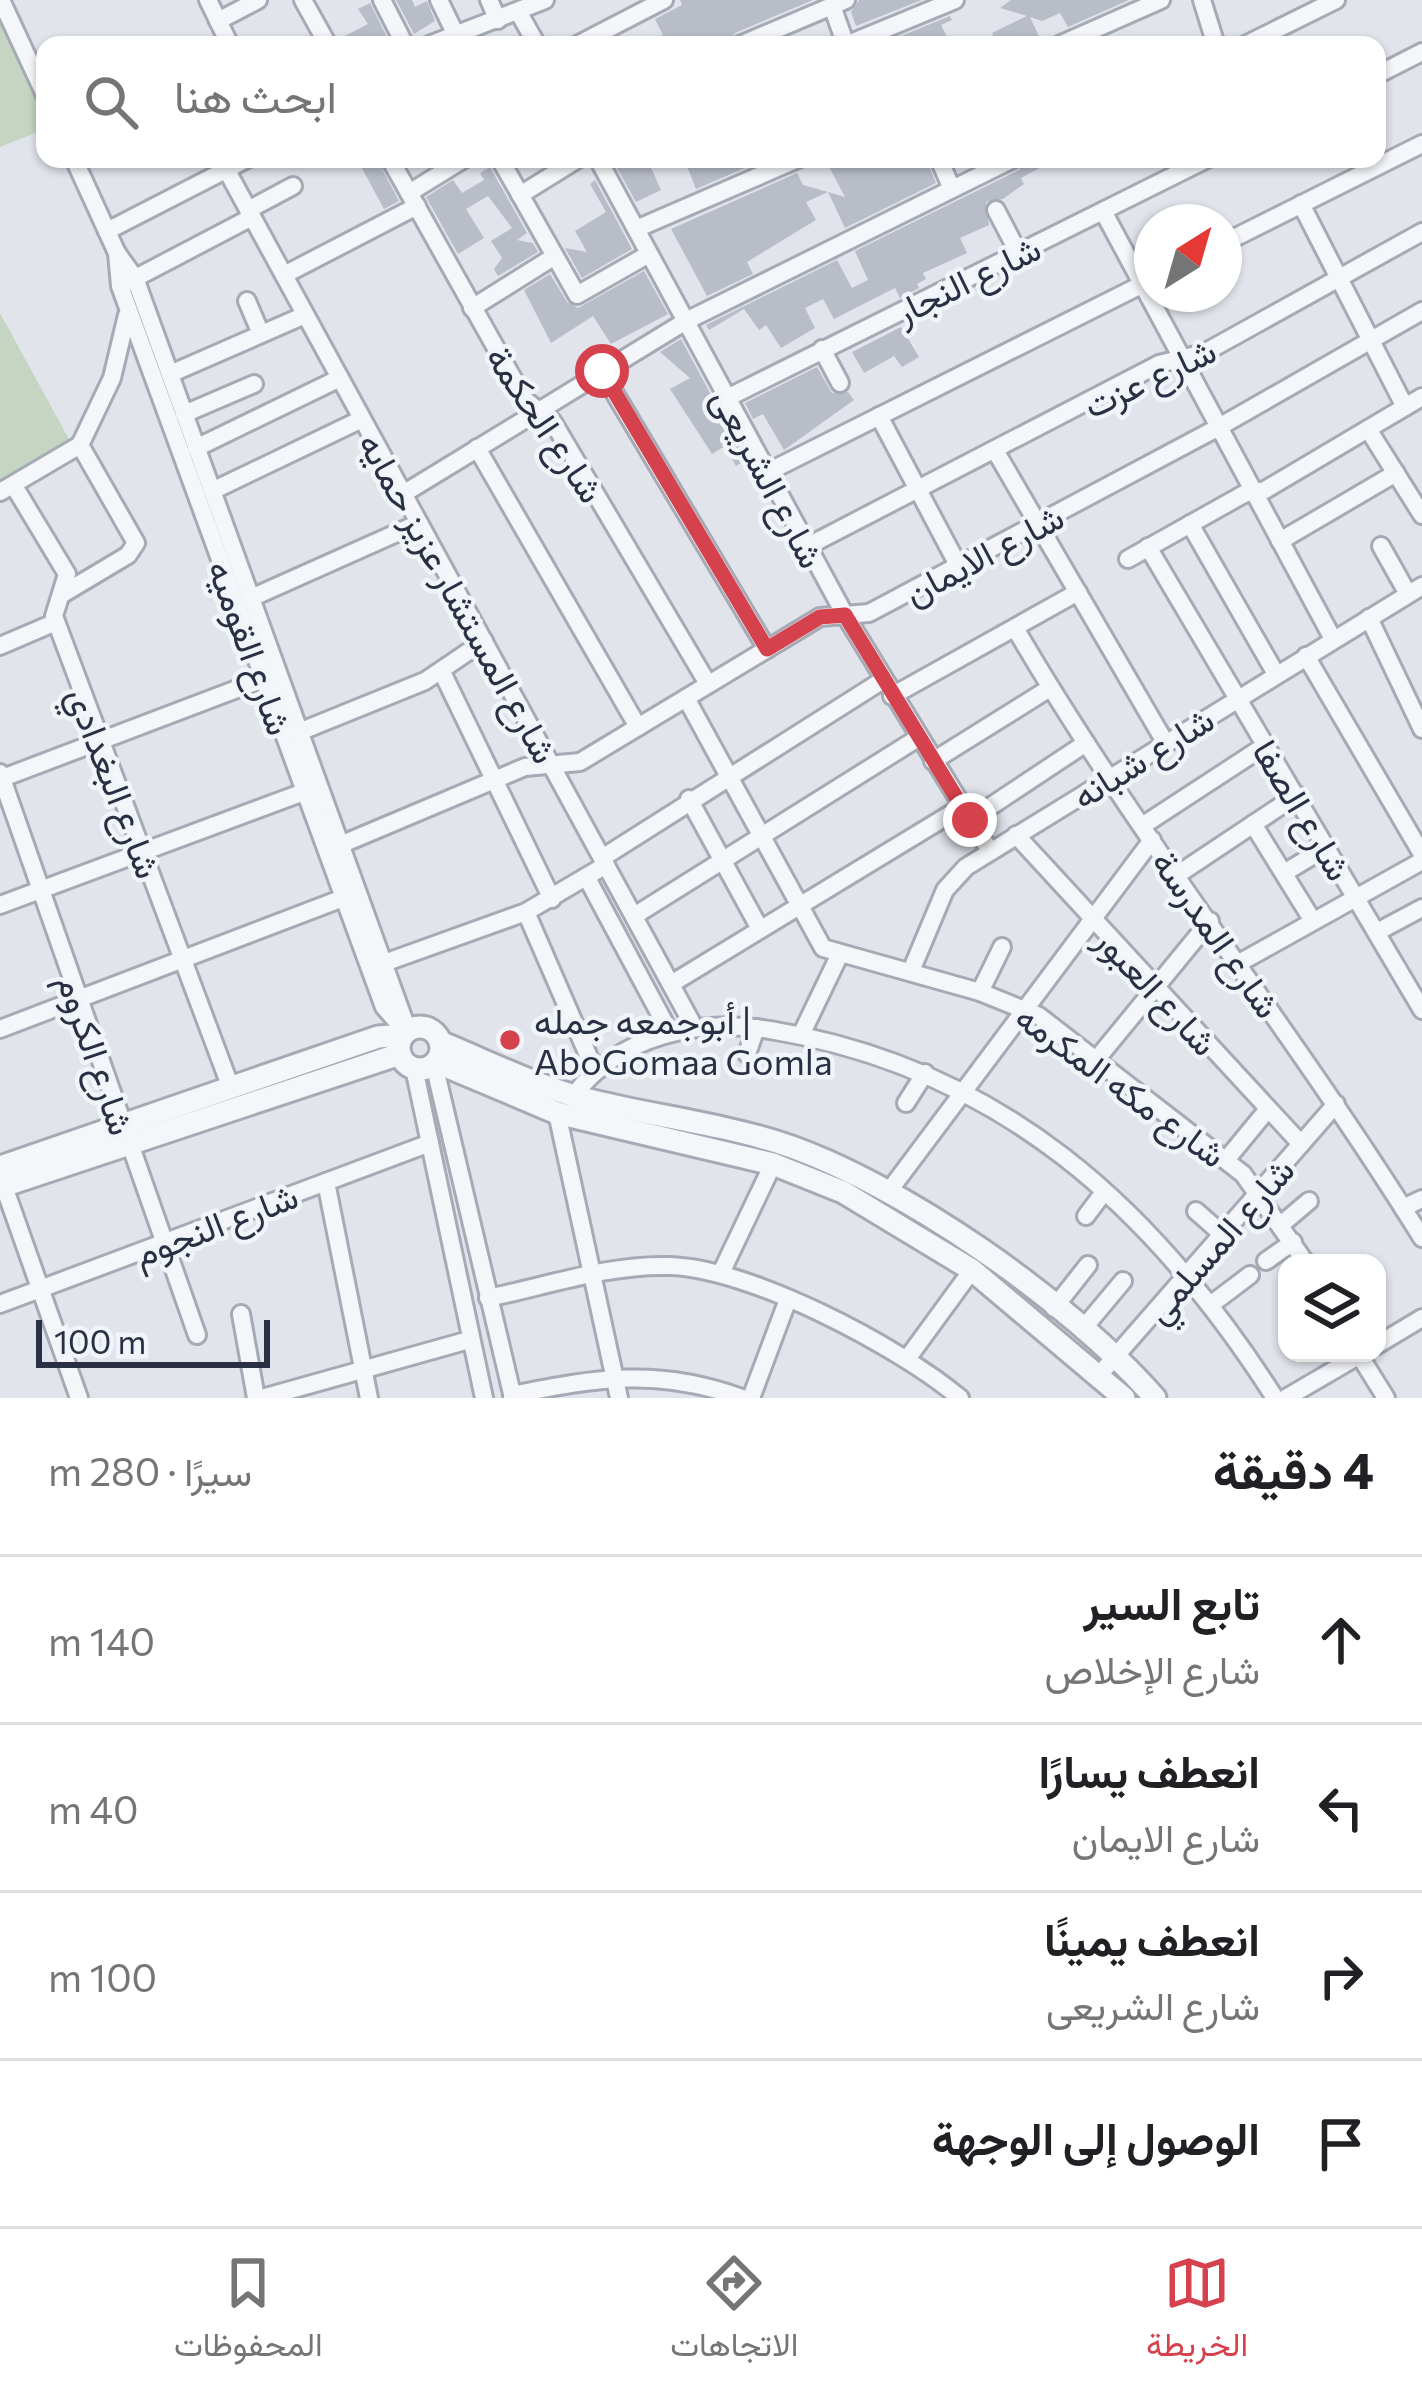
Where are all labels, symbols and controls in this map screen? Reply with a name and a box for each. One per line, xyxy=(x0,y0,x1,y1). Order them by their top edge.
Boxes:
search box xyxy=(36,36,1386,168)
text: ابحث هنا xyxy=(174,67,337,122)
icon: search xyxy=(78,69,144,135)
north arrow xyxy=(1134,204,1242,312)
street label: شارع النجار xyxy=(886,224,1049,337)
street label: شارع عزت xyxy=(1076,326,1224,430)
street label: شارع الحكمة xyxy=(474,336,616,513)
route start xyxy=(575,344,629,398)
street label: شارع الشريعى xyxy=(700,379,836,577)
street label: شارع المستشار عزيز حمايه xyxy=(346,424,569,772)
street label: شارع الايمان xyxy=(896,493,1072,618)
street label: شارع القوميه xyxy=(195,554,304,742)
street label: شارع البغدادي xyxy=(50,680,173,887)
street label: شارع شبانه xyxy=(1063,695,1224,821)
street label: شارع الصفا xyxy=(1241,731,1363,890)
route end xyxy=(943,793,997,847)
street label: شارع المدرسة xyxy=(1140,841,1292,1028)
street label: شارع العبور xyxy=(1083,916,1228,1067)
street label: شارع الكروم xyxy=(45,968,146,1142)
street label: شارع مكه المكرمه xyxy=(1005,993,1236,1179)
place label: أبوجمعه جمله | AboGomaa Gomla xyxy=(534,997,833,1082)
marker: أبوجمعه جمله | AboGomaa Gomla xyxy=(497,1027,523,1053)
street label: شارع المسلمي xyxy=(1134,1147,1309,1337)
street label: شارع النجوم xyxy=(127,1172,305,1279)
map controls xyxy=(1278,1254,1386,1362)
button: layers xyxy=(1278,1254,1386,1362)
scale bar xyxy=(36,1314,270,1367)
text: 100 m xyxy=(54,1320,146,1361)
text: 4 دقيقة xyxy=(1213,1437,1374,1500)
text: سيرًا · 280 m xyxy=(48,1446,252,1494)
text: تابع السير xyxy=(1084,1574,1260,1629)
icon: ahead xyxy=(1308,1607,1374,1673)
text: 140 m xyxy=(48,1616,155,1664)
text: شارع الإخلاص xyxy=(1045,1644,1260,1692)
text: انعطف يسارًا xyxy=(1038,1742,1260,1797)
icon: left xyxy=(1308,1775,1374,1841)
text: 40 m xyxy=(48,1784,138,1832)
text: شارع الايمان xyxy=(1072,1812,1260,1860)
text: انعطف يمينًا xyxy=(1044,1910,1260,1965)
icon: right xyxy=(1308,1943,1374,2009)
text: 100 m xyxy=(48,1952,157,2000)
text: شارع الشريعى xyxy=(1046,1980,1260,2028)
text: الوصول إلى الوجهة xyxy=(932,2109,1260,2164)
icon: arrive xyxy=(1308,2111,1374,2177)
tab: المحفوظات xyxy=(174,2250,323,2374)
tab: الاتجاهات xyxy=(670,2250,798,2374)
tab: الخريطة xyxy=(1146,2250,1248,2374)

